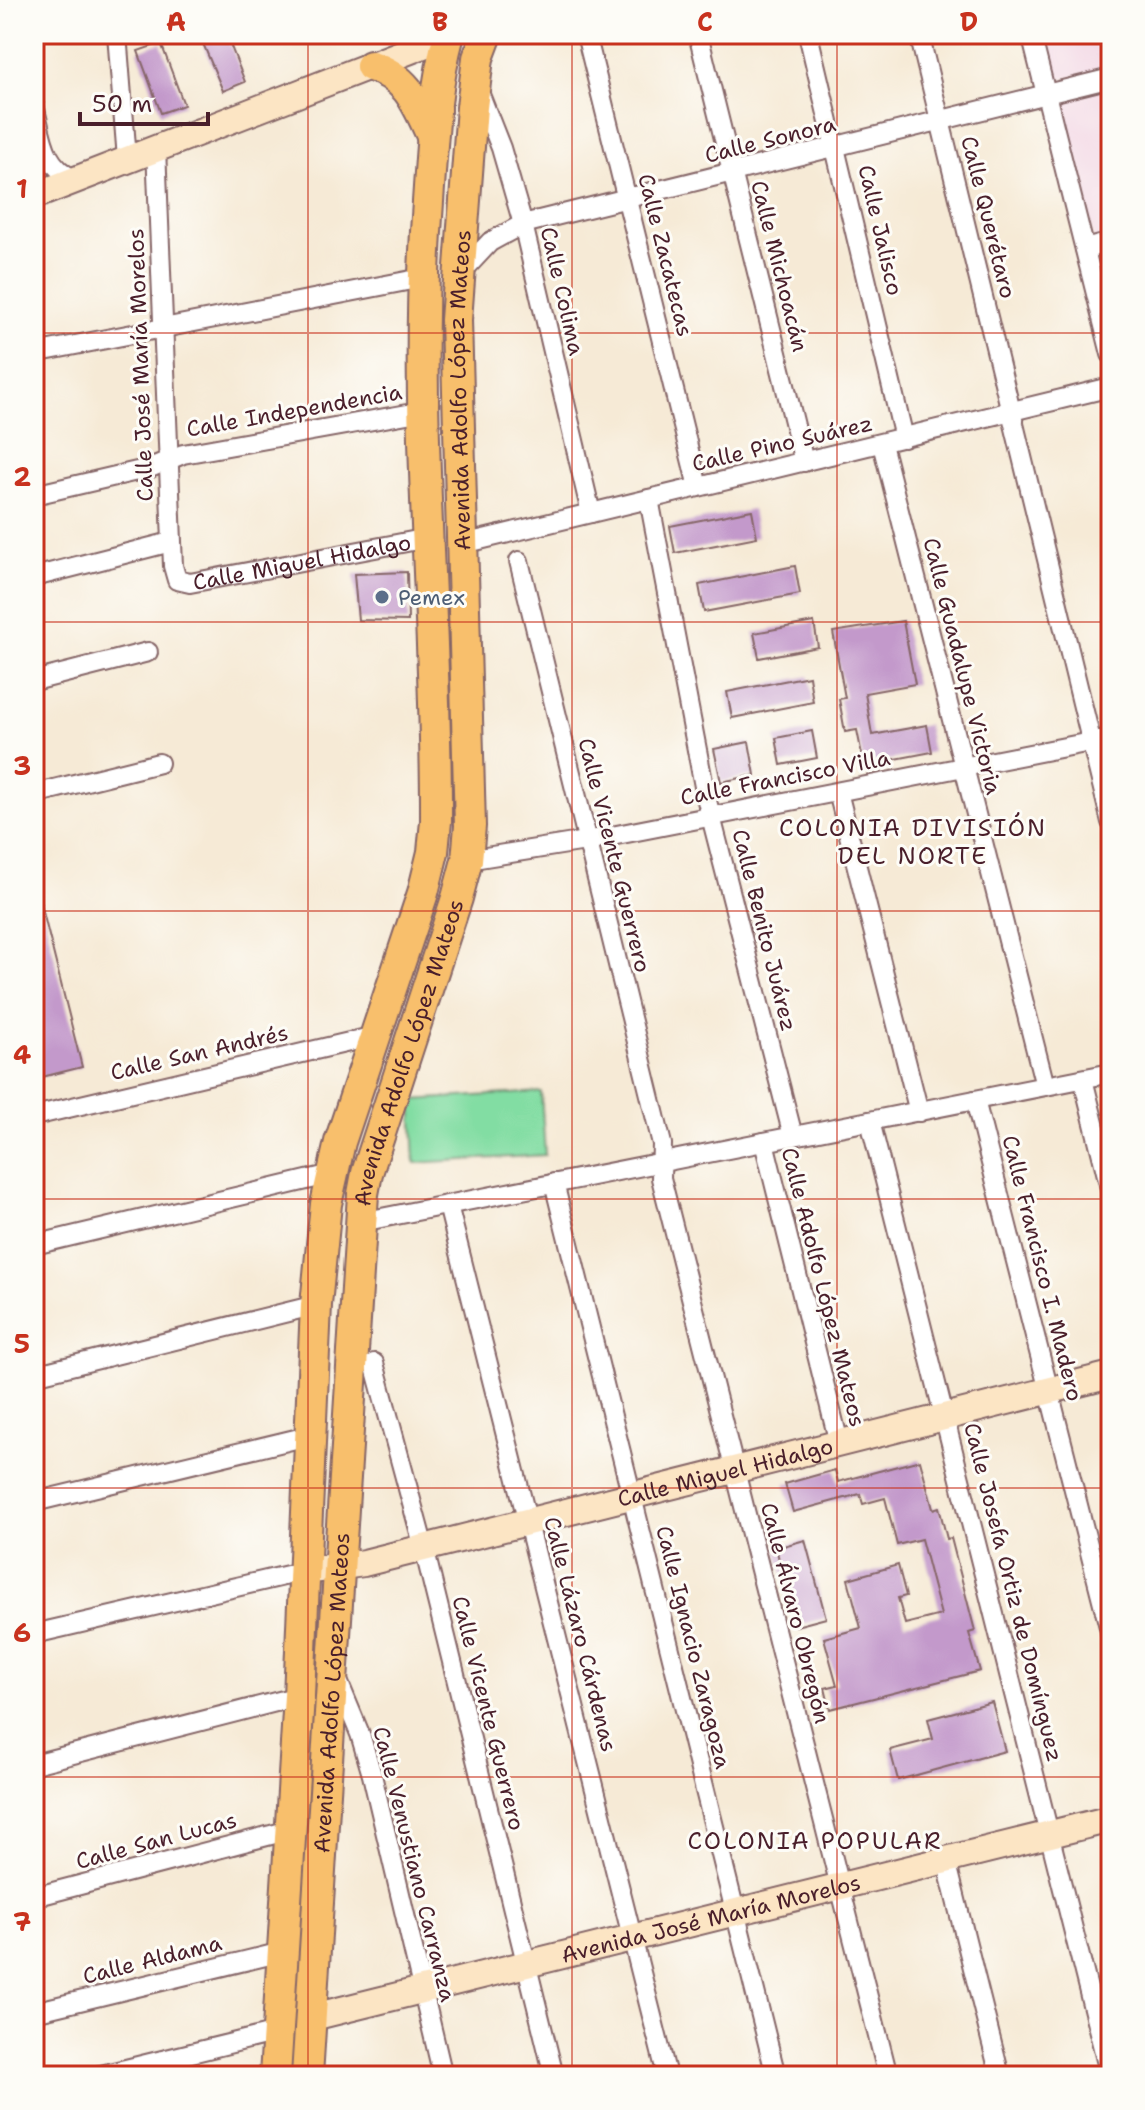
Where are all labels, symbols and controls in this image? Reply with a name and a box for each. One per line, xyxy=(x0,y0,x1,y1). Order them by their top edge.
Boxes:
text: A xyxy=(166,4,186,39)
text: B xyxy=(432,4,448,39)
text: C xyxy=(697,4,713,39)
text: D xyxy=(960,4,978,39)
scale bar xyxy=(80,76,208,126)
text: 50 m xyxy=(92,88,152,120)
street label: Calle Sonora xyxy=(702,109,839,170)
street label: Calle Querétaro xyxy=(954,133,1023,301)
street label: Calle Jalisco xyxy=(851,162,910,298)
text: 1 xyxy=(16,171,28,206)
street label: Calle Zacatecas xyxy=(631,171,700,340)
street label: Calle Michoacán xyxy=(744,177,815,355)
street label: Calle Colima xyxy=(534,224,591,358)
street label: Calle José María Morelos xyxy=(121,228,160,502)
street label: Avenida Adolfo López Mateos xyxy=(442,229,478,551)
street label: Calle Independencia xyxy=(184,377,404,444)
street label: Calle Pino Suárez xyxy=(689,409,875,478)
text: 2 xyxy=(13,459,31,494)
street label: Calle Miguel Hidalgo xyxy=(190,528,413,597)
street label: Calle Guadalupe Victoria xyxy=(917,535,1009,798)
place label: Pemex xyxy=(398,583,465,612)
marker: Pemex xyxy=(373,588,391,606)
street label: Calle Vicente Guerrero xyxy=(571,735,658,975)
street label: Calle Francisco Villa xyxy=(678,743,893,812)
text: 3 xyxy=(13,748,31,783)
district label: COLONIA DIVISIÓN DEL NORTE xyxy=(779,812,1047,872)
street label: Calle Benito Juárez xyxy=(725,826,804,1034)
street label: Avenida Adolfo López Mateos xyxy=(348,895,471,1207)
street label: Calle San Andrés xyxy=(107,1018,291,1087)
text: 4 xyxy=(13,1037,31,1072)
street label: Calle Francisco I. Madero xyxy=(995,1132,1090,1404)
street label: Calle Adolfo López Mateos xyxy=(775,1144,872,1430)
text: 5 xyxy=(14,1326,30,1361)
street label: Calle Josefa Ortiz de Domínguez xyxy=(957,1420,1070,1765)
street label: Calle Miguel Hidalgo xyxy=(614,1431,836,1514)
street label: Calle Álvaro Obregón xyxy=(754,1500,837,1727)
street label: Calle Lázaro Cárdenas xyxy=(537,1514,624,1755)
street label: Calle Ignacio Zaragoza xyxy=(649,1523,738,1772)
street label: Avenida Adolfo López Mateos xyxy=(307,1532,356,1854)
street label: Calle Vicente Guerrero xyxy=(445,1593,532,1833)
text: 6 xyxy=(13,1615,31,1650)
street label: Calle Venustiano Carranza xyxy=(366,1723,463,2005)
street label: Calle San Lucas xyxy=(73,1805,240,1876)
district label: COLONIA POPULAR xyxy=(688,1825,942,1857)
street label: Avenida José María Morelos xyxy=(558,1868,864,1970)
text: 7 xyxy=(13,1904,31,1939)
street label: Calle Aldama xyxy=(80,1928,225,1991)

